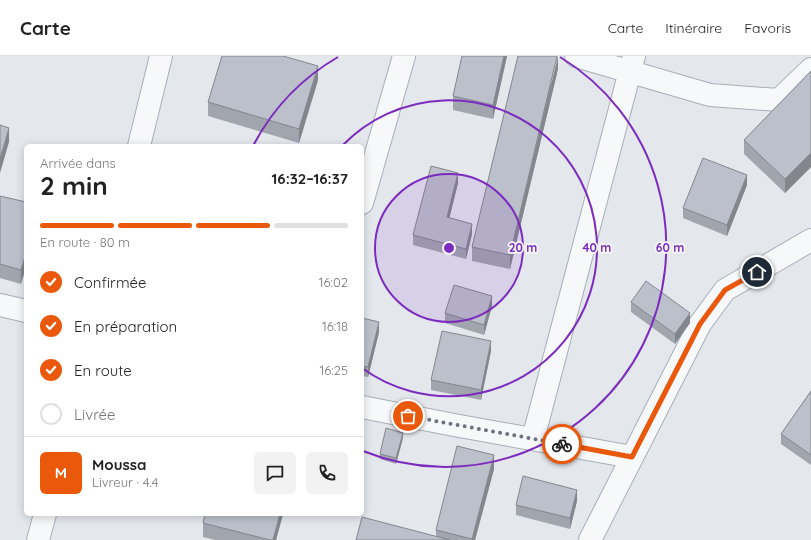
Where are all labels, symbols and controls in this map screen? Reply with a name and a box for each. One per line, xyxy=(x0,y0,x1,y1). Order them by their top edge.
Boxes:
text: Carte xyxy=(20,16,71,40)
text: Carte xyxy=(608,19,643,37)
text: Itinéraire xyxy=(665,19,722,37)
text: Favoris xyxy=(744,19,791,37)
text: Arrivée dans xyxy=(40,155,116,171)
text: 2 min xyxy=(40,169,108,202)
text: 16:32–16:37 xyxy=(272,169,348,188)
text: En route · 80 m xyxy=(40,234,130,250)
text: 20 m xyxy=(509,240,537,255)
text: 40 m xyxy=(583,240,611,255)
text: 60 m xyxy=(656,240,684,255)
centre of rings xyxy=(442,241,456,255)
pin xyxy=(740,255,774,289)
icon: home xyxy=(746,261,768,283)
icon: check xyxy=(40,271,62,293)
text: Confirmée xyxy=(74,273,147,292)
text: 16:02 xyxy=(319,274,348,290)
icon: check xyxy=(40,315,62,337)
text: En préparation xyxy=(74,317,177,336)
text: 16:18 xyxy=(322,318,348,334)
icon: check xyxy=(40,359,62,381)
text: En route xyxy=(74,361,132,380)
text: 16:25 xyxy=(319,362,348,378)
pin xyxy=(391,399,425,433)
text: Livrée xyxy=(74,405,116,424)
icon: bag xyxy=(397,405,419,427)
courier xyxy=(542,424,582,464)
icon: bike xyxy=(551,433,573,455)
button: chat xyxy=(254,452,296,494)
button: phone xyxy=(306,452,348,494)
text: Moussa xyxy=(92,455,146,474)
text: M xyxy=(55,463,67,482)
text: Livreur · 4.4 xyxy=(92,474,158,490)

